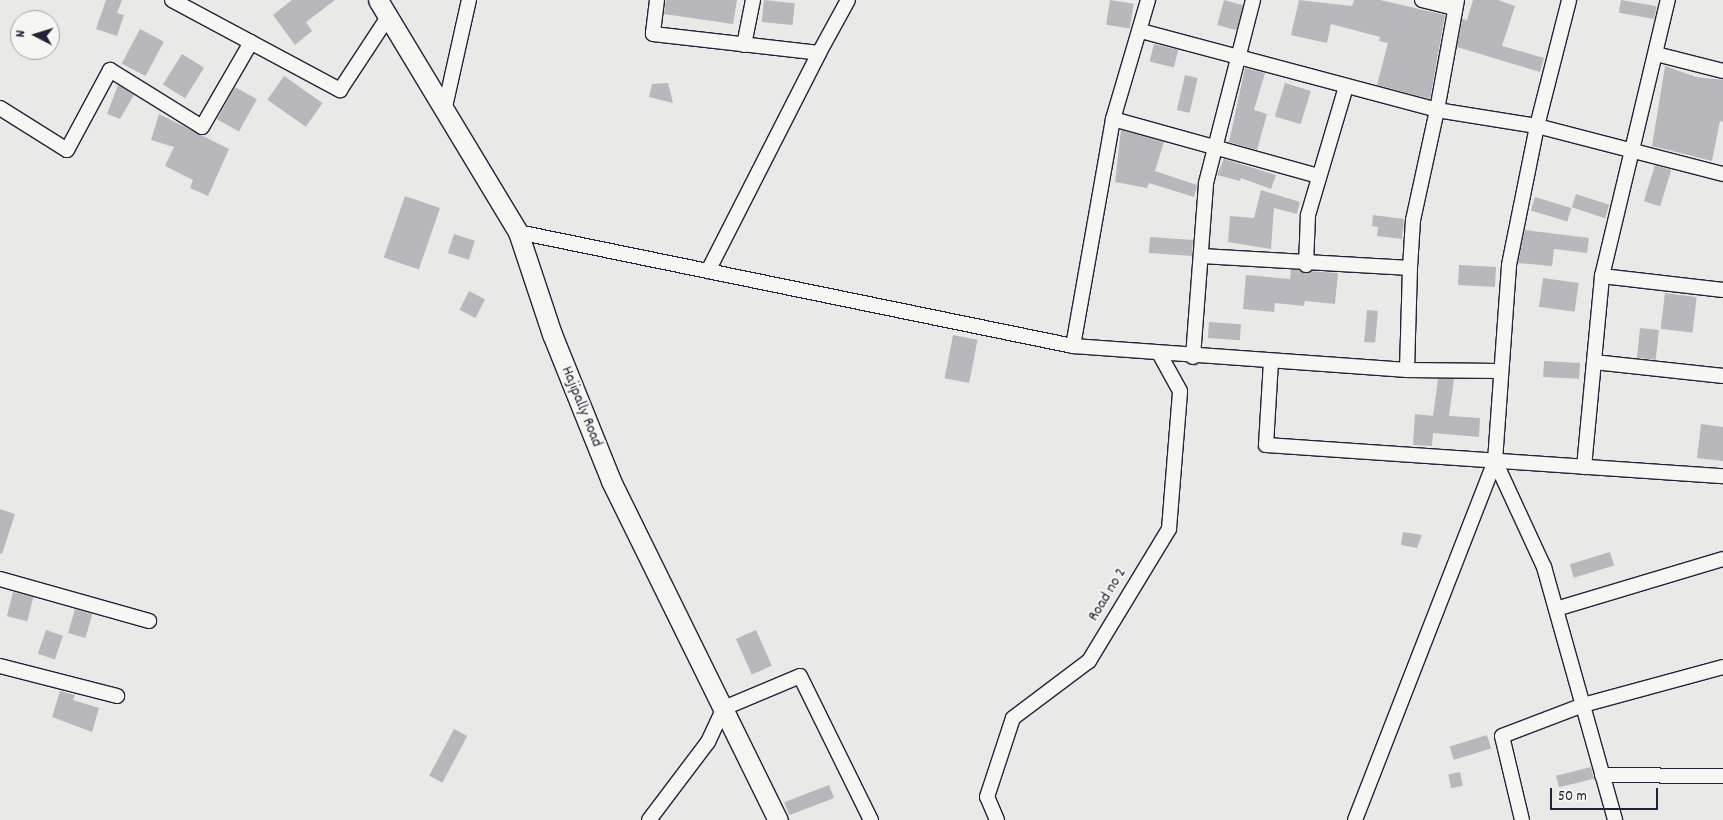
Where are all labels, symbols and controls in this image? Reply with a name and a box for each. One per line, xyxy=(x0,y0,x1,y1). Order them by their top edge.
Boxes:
north arrow xyxy=(10,10,60,60)
text: N xyxy=(11,29,31,38)
street label: Hajipally Road xyxy=(556,364,606,450)
street label: Road no 2 xyxy=(1085,565,1131,625)
scale bar xyxy=(1553,778,1660,810)
text: 50 m xyxy=(1558,786,1587,808)

